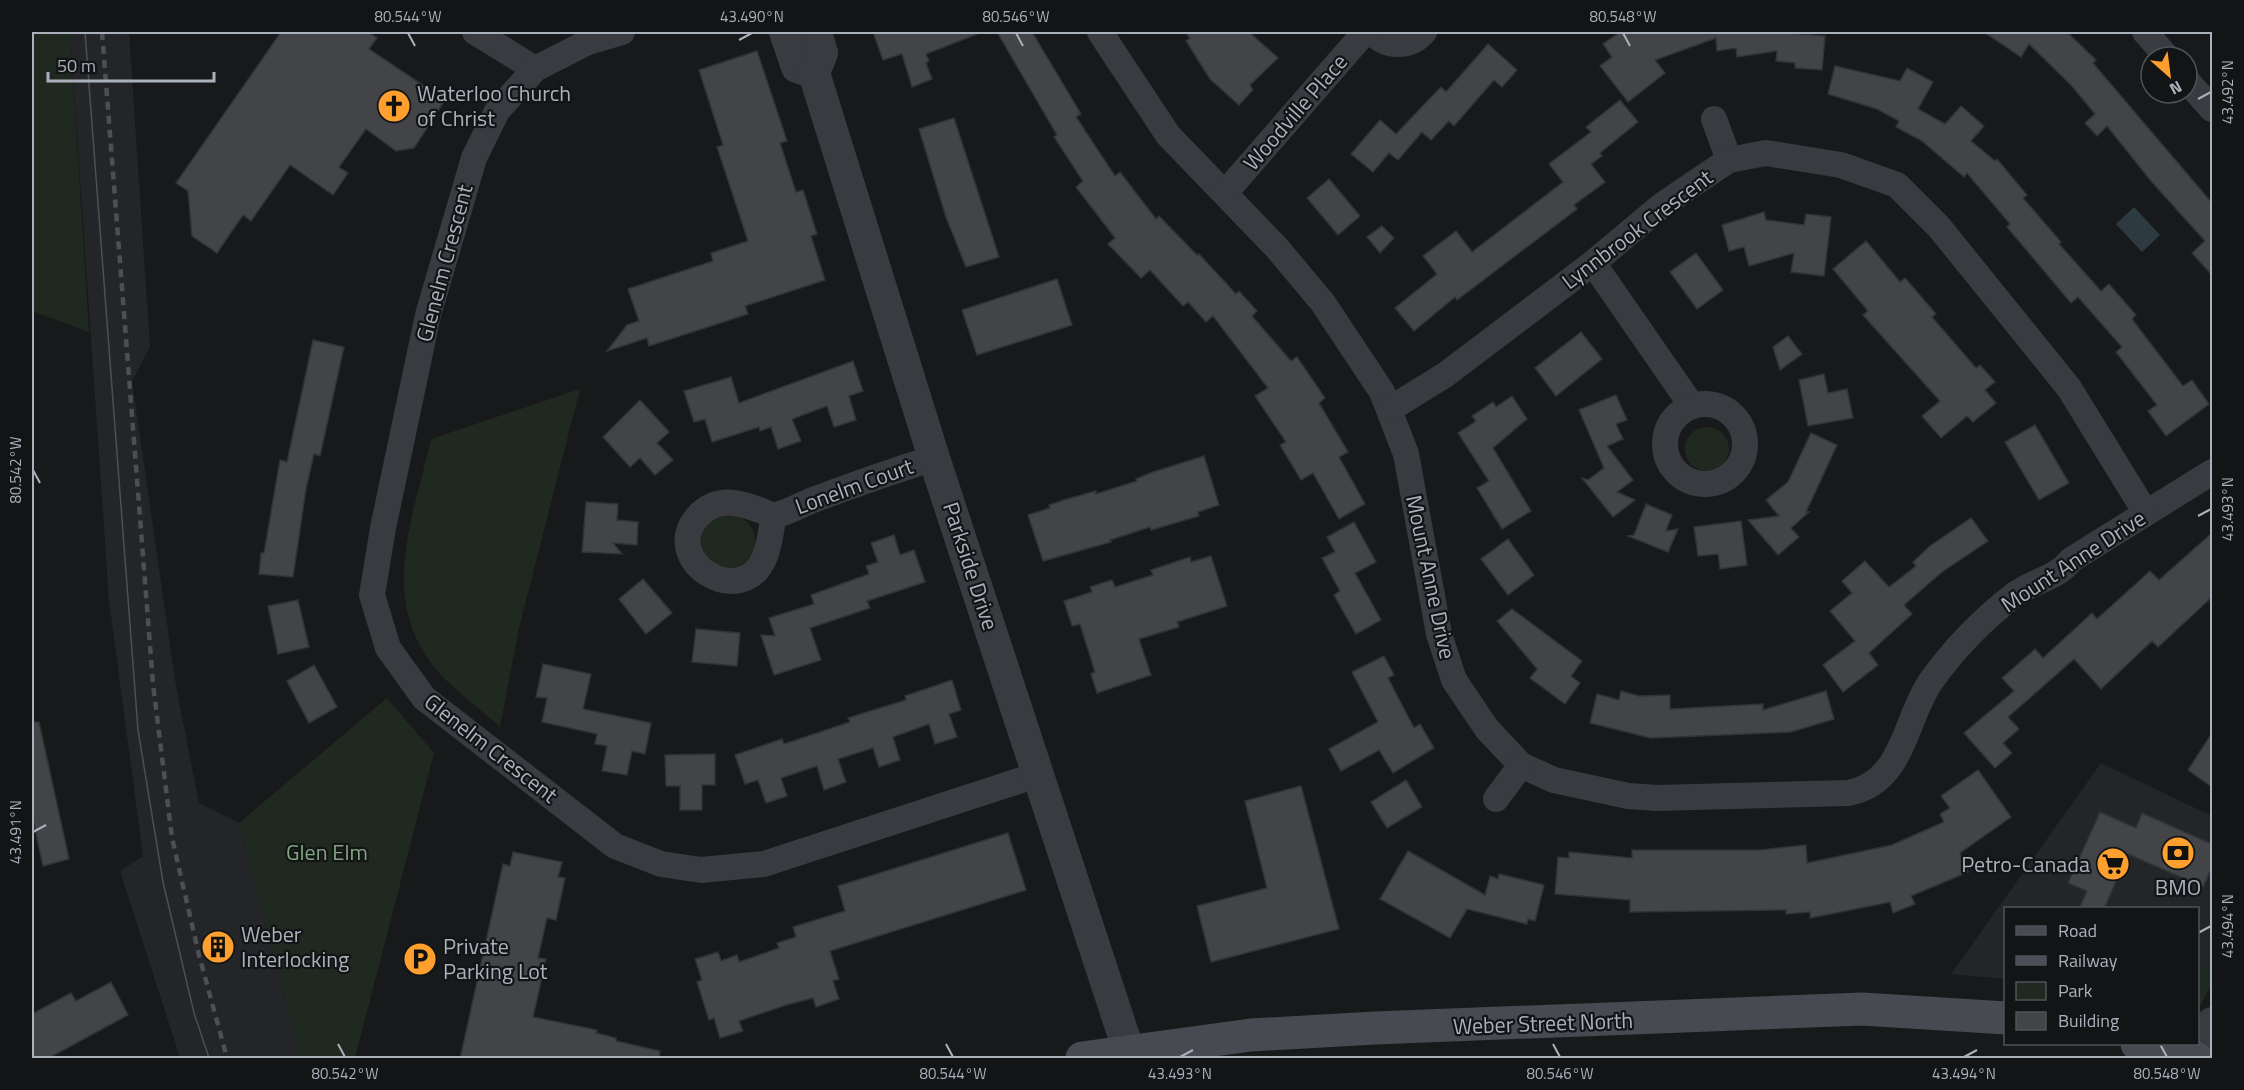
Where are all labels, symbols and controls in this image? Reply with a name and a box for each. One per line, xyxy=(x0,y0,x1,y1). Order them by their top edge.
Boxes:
text: 80.544°W xyxy=(375,5,441,28)
text: 43.490°N xyxy=(720,5,784,28)
text: 80.546°W xyxy=(983,5,1049,28)
text: 80.548°W xyxy=(1590,5,1656,28)
scale bar xyxy=(48,45,214,83)
north arrow xyxy=(2139,45,2199,105)
street label: Woodville Place xyxy=(1235,46,1355,178)
text: 50 m xyxy=(57,52,96,79)
text: 43.492°N xyxy=(2216,60,2239,124)
text: N xyxy=(2166,75,2187,101)
place label: Waterloo Church of Christ xyxy=(417,76,571,135)
church icon: Waterloo Church of Christ xyxy=(376,88,412,124)
street label: Lynnbrook Crescent xyxy=(1554,160,1720,297)
street label: Glenelm Crescent xyxy=(407,180,481,345)
text: 80.542°W xyxy=(4,437,27,503)
street label: Lonelm Court xyxy=(790,449,918,523)
text: 43.493°N xyxy=(2216,477,2239,541)
street label: Mount Anne Drive xyxy=(1397,492,1465,662)
street label: Parkside Drive xyxy=(934,498,1008,634)
street label: Mount Anne Drive xyxy=(1994,501,2152,621)
street label: Glenelm Crescent xyxy=(417,685,565,811)
text: 43.491°N xyxy=(4,800,27,864)
park label: Glen Elm xyxy=(286,835,368,869)
bank icon: BMO xyxy=(2160,835,2196,871)
supermarket icon: Petro-Canada xyxy=(2095,846,2131,882)
place label: Petro-Canada xyxy=(1961,847,2090,881)
place label: BMO xyxy=(2155,870,2201,904)
text: 43.494°N xyxy=(2216,894,2239,958)
legend xyxy=(2004,907,2199,1045)
place label: Weber Interlocking xyxy=(241,917,349,976)
text: Road xyxy=(2058,917,2097,944)
building icon: Weber Interlocking xyxy=(200,929,236,965)
place label: Private Parking Lot xyxy=(443,929,548,988)
parking icon: Private Parking Lot xyxy=(402,941,438,977)
text: Railway xyxy=(2058,947,2118,974)
text: Park xyxy=(2058,977,2093,1004)
street label: Weber Street North xyxy=(1452,1003,1634,1043)
text: Building xyxy=(2058,1007,2119,1034)
text: 80.542°W xyxy=(312,1062,378,1085)
text: 80.544°W xyxy=(920,1062,986,1085)
text: 43.493°N xyxy=(1148,1062,1212,1085)
text: 80.546°W xyxy=(1527,1062,1593,1085)
text: 43.494°N xyxy=(1932,1062,1996,1085)
text: 80.548°W xyxy=(2134,1062,2200,1085)

